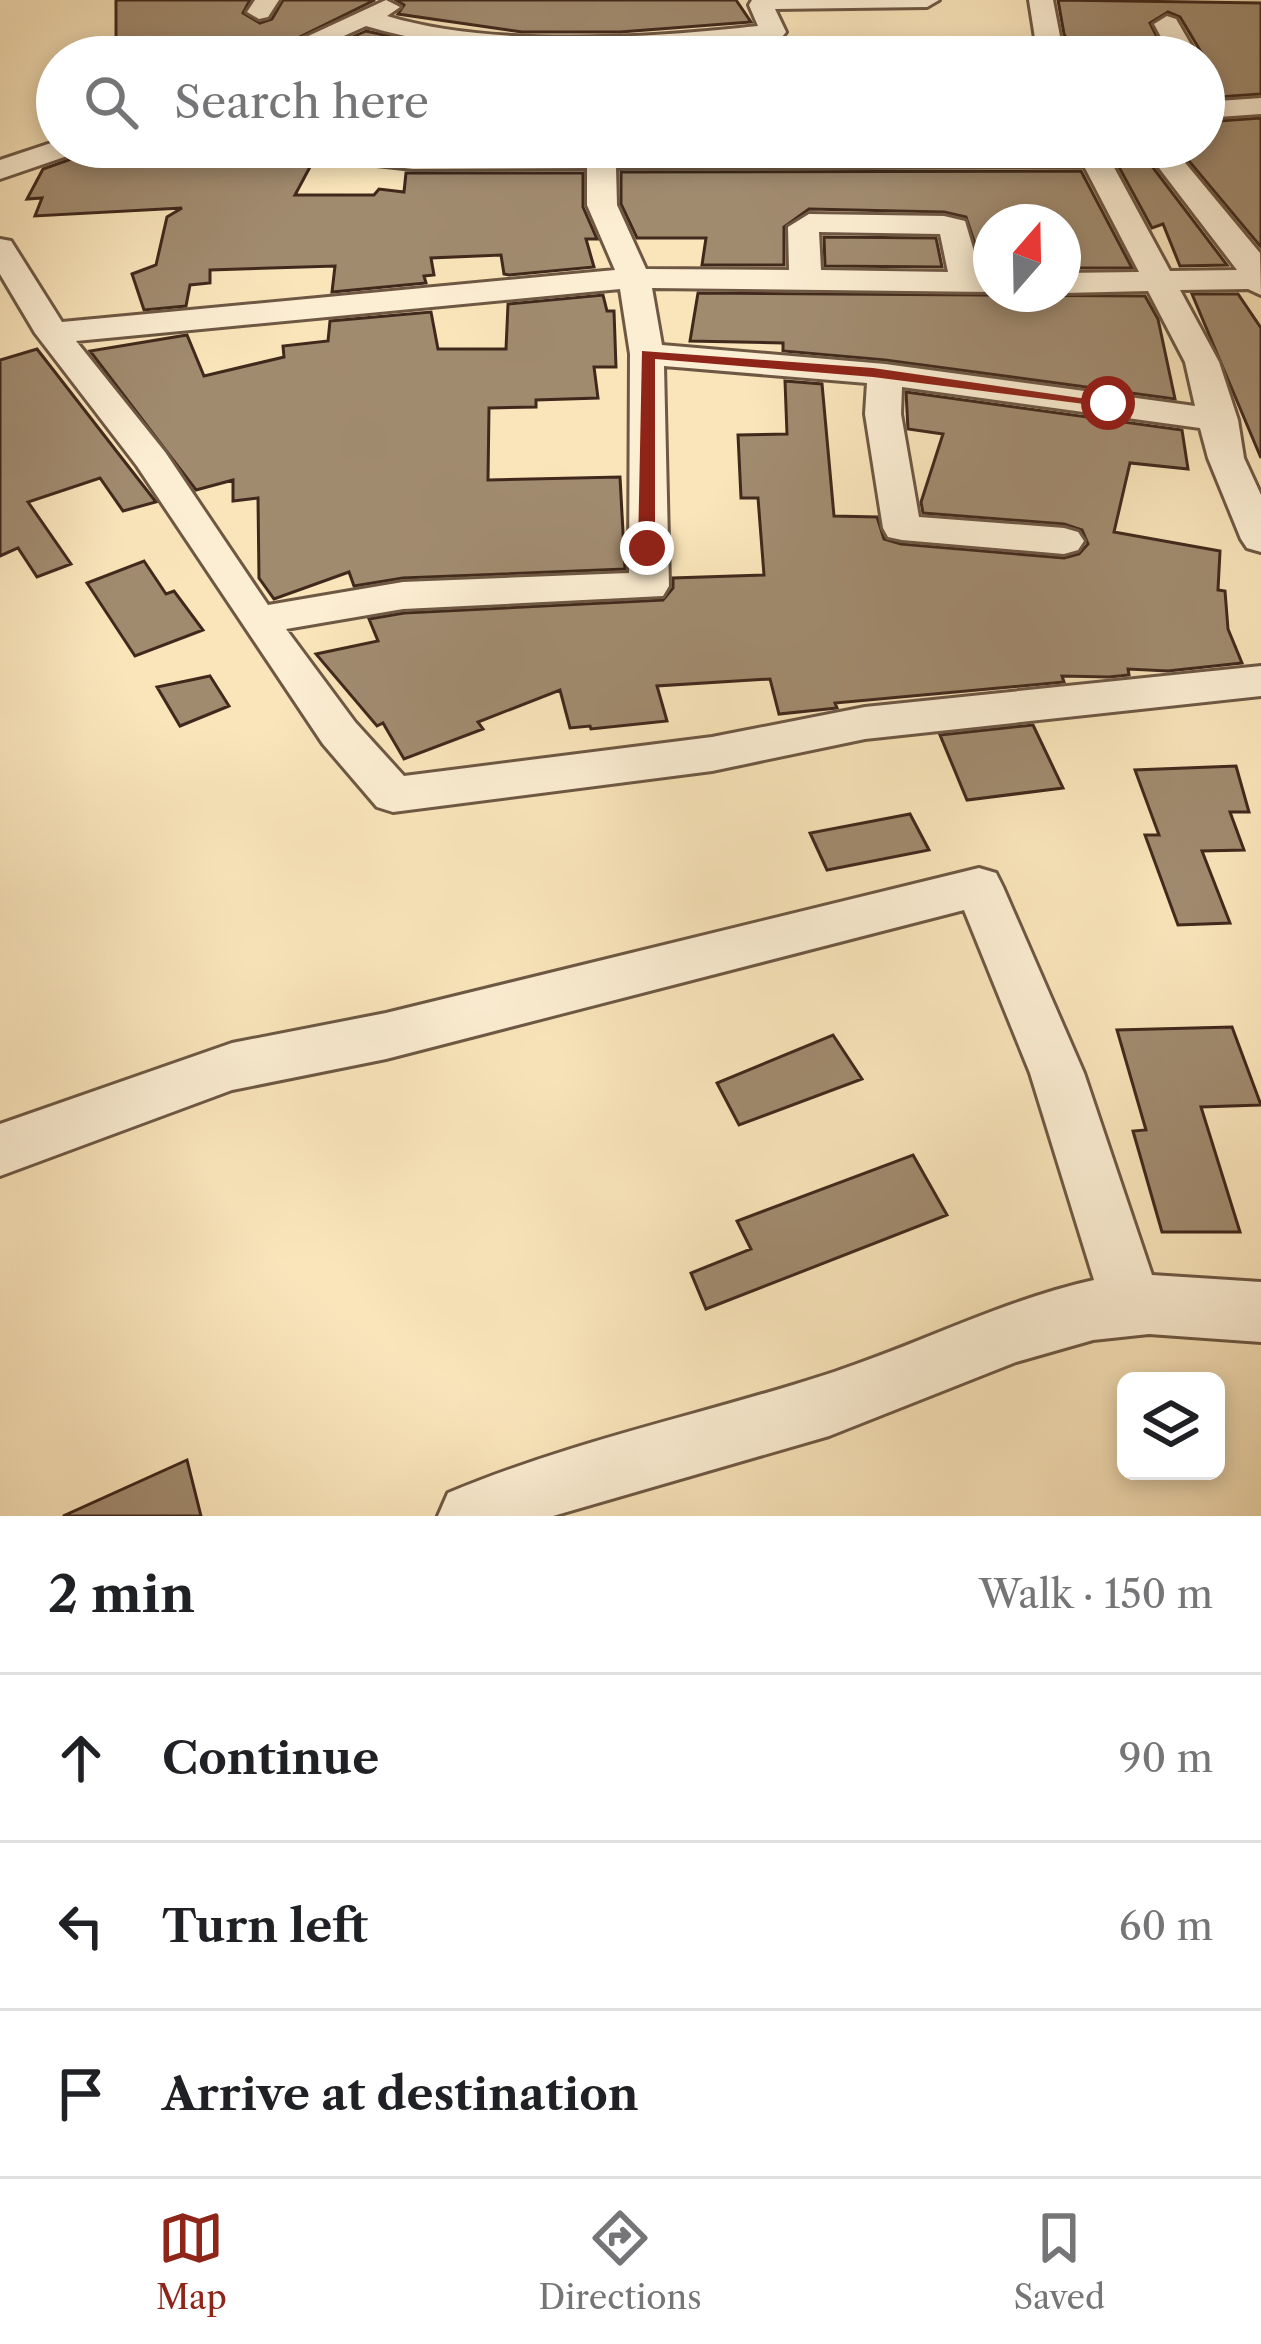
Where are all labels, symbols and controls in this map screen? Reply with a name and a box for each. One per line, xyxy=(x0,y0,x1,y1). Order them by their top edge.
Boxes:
search box xyxy=(36,36,1225,168)
icon: search xyxy=(78,69,144,135)
text: Search here xyxy=(174,74,429,130)
north arrow xyxy=(973,204,1081,312)
route start xyxy=(1081,376,1135,430)
route end xyxy=(620,521,674,575)
map controls xyxy=(1117,1372,1225,1480)
button: layers xyxy=(1117,1372,1225,1480)
text: 2 min xyxy=(48,1563,195,1625)
text: Walk · 150 m xyxy=(979,1570,1213,1618)
icon: ahead xyxy=(48,1725,114,1791)
text: Continue xyxy=(162,1730,379,1786)
text: 90 m xyxy=(1119,1734,1213,1782)
icon: left xyxy=(48,1893,114,1959)
text: Turn left xyxy=(162,1898,368,1954)
text: 60 m xyxy=(1119,1902,1213,1950)
icon: arrive xyxy=(48,2061,114,2127)
text: Arrive at destination xyxy=(162,2066,639,2122)
tab: Map xyxy=(156,2205,227,2318)
tab: Directions xyxy=(539,2205,702,2318)
tab: Saved xyxy=(1013,2205,1105,2318)

